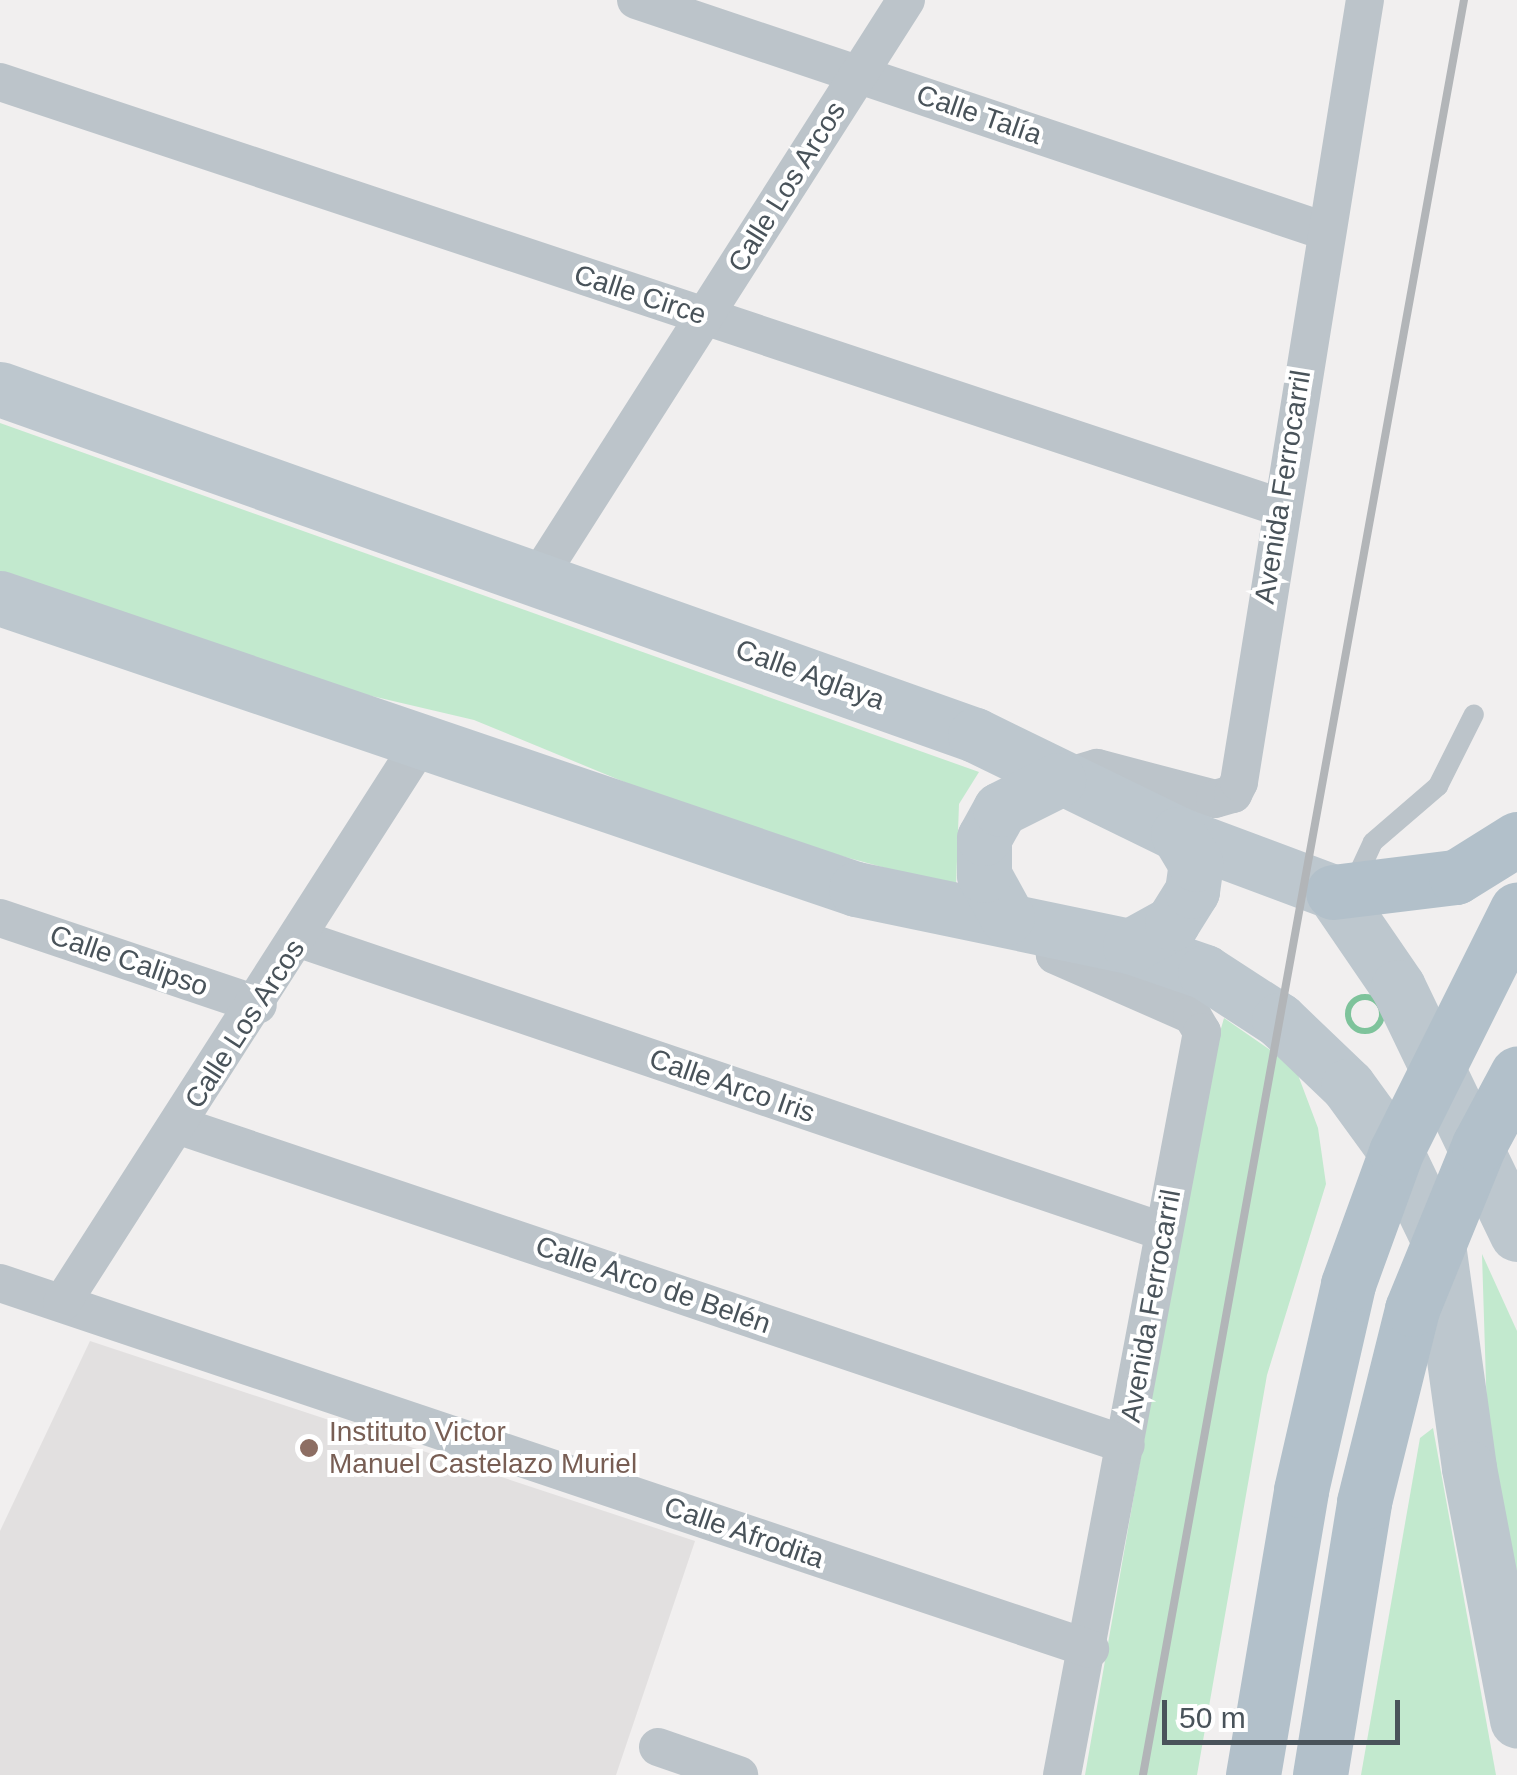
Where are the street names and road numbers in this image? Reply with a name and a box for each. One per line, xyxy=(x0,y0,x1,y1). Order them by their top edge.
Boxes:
street label: Calle Talía xyxy=(912,78,1046,152)
street label: Calle Los Arcos xyxy=(721,95,853,279)
street label: Calle Circe xyxy=(570,258,710,332)
street label: Avenida Ferrocarril xyxy=(1248,368,1318,606)
street label: Calle Aglaya xyxy=(730,632,890,718)
street label: Calle Calipso xyxy=(46,918,212,1004)
street label: Calle Los Arcos xyxy=(178,933,312,1115)
street label: Calle Arco Iris xyxy=(644,1042,820,1130)
street label: Avenida Ferrocarril xyxy=(1114,1187,1188,1425)
street label: Calle Arco de Belén xyxy=(531,1229,775,1341)
street label: Calle Afrodita xyxy=(659,1490,829,1576)

